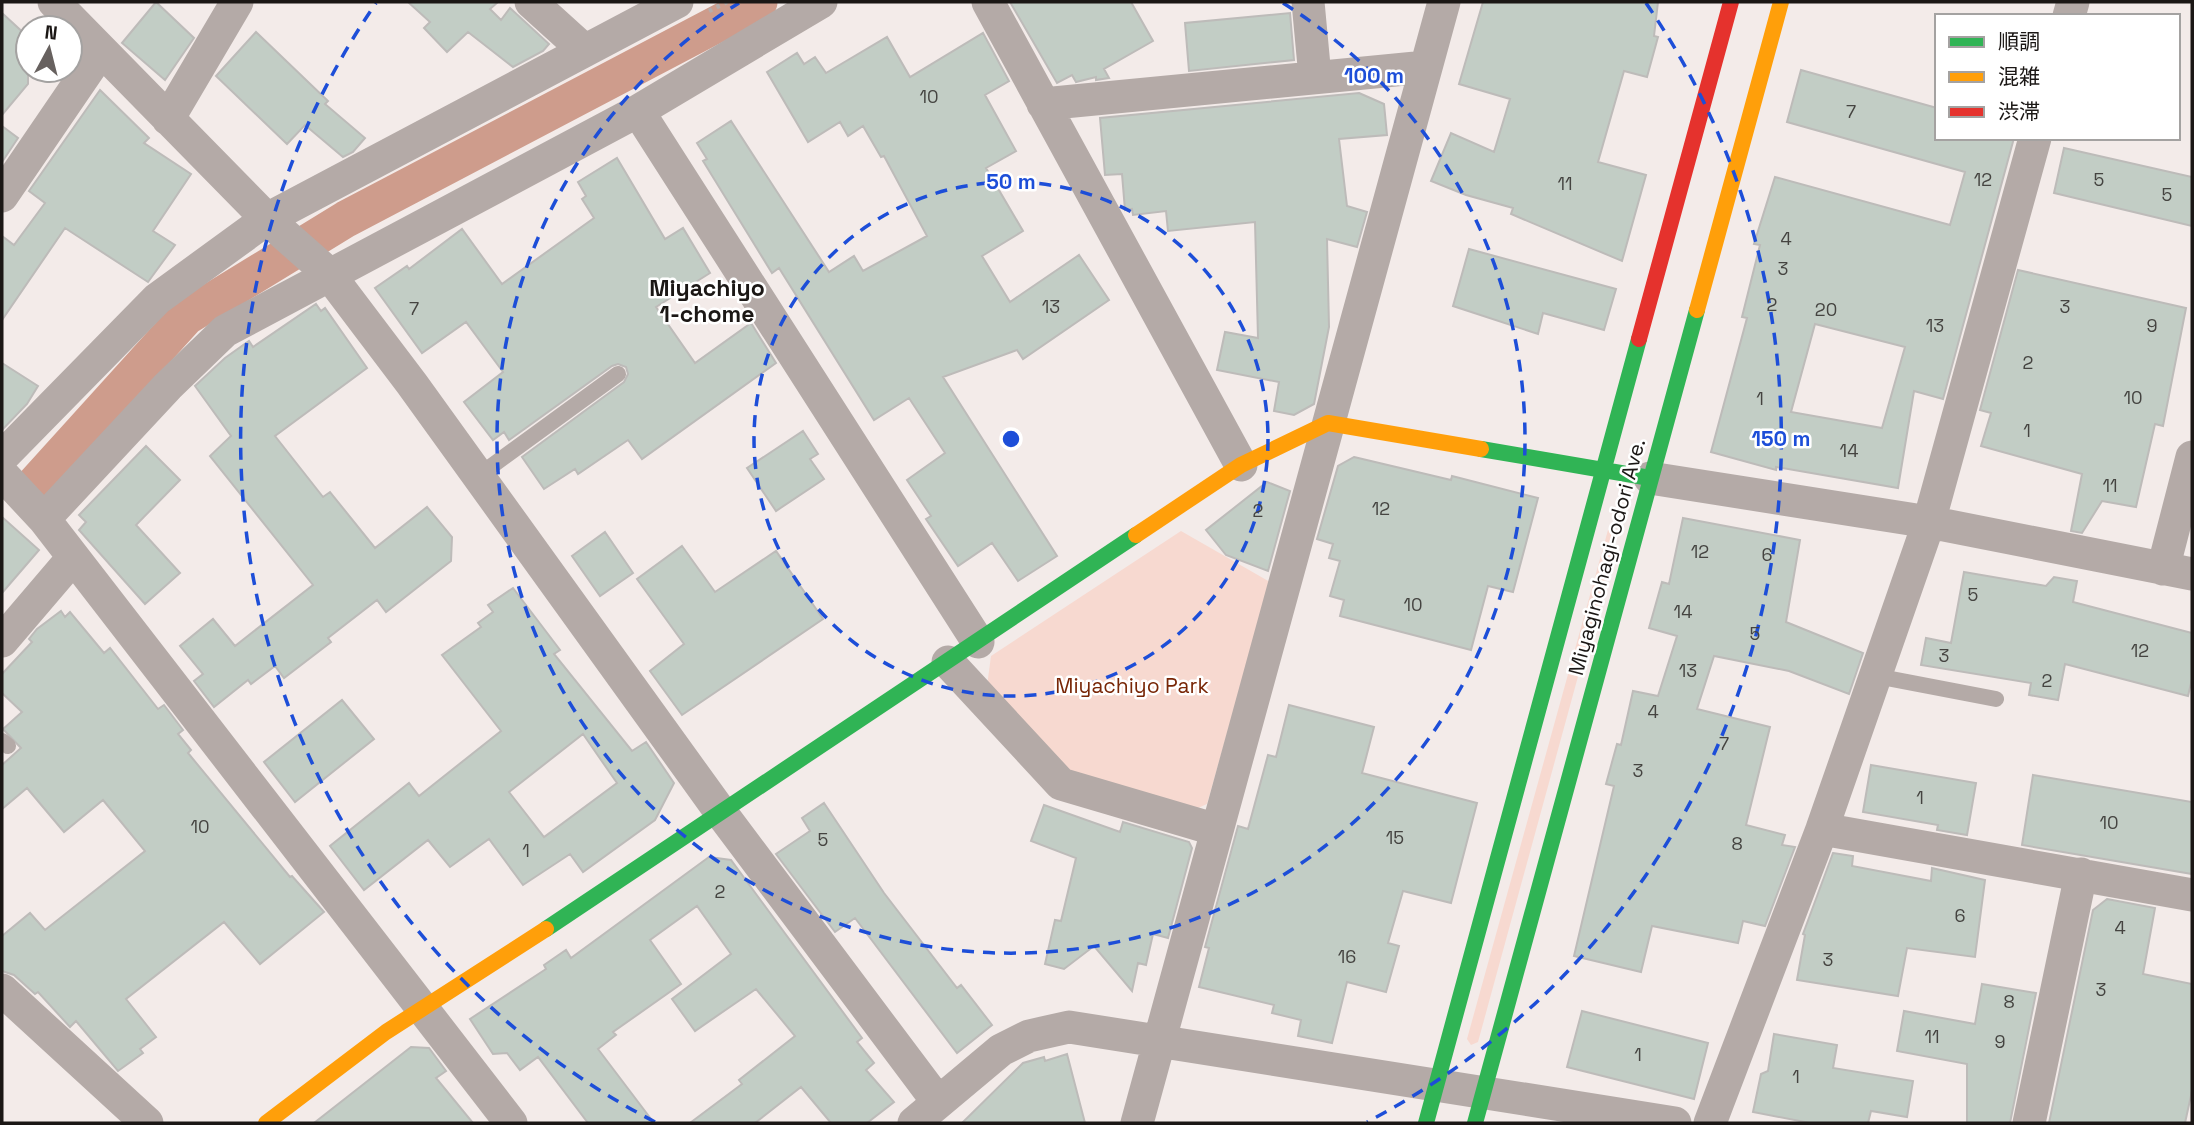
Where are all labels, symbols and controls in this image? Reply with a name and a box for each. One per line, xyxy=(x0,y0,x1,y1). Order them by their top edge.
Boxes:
north arrow xyxy=(14,14,84,84)
legend xyxy=(1935,14,2180,140)
text: N xyxy=(43,19,59,46)
text: 順調 xyxy=(1998,28,2040,55)
text: 100 m xyxy=(1344,62,1404,89)
text: 混雑 xyxy=(1998,63,2040,90)
house number: 10 xyxy=(919,85,939,108)
text: 渋滞 xyxy=(1998,98,2040,125)
house number: 7 xyxy=(1846,100,1856,123)
text: 50 m xyxy=(986,168,1036,195)
house number: 12 xyxy=(1974,168,1992,191)
house number: 5 xyxy=(2094,168,2104,191)
house number: 11 xyxy=(1557,172,1573,195)
house number: 5 xyxy=(2162,183,2172,206)
house number: 4 xyxy=(1780,227,1792,250)
house number: 3 xyxy=(1778,257,1788,280)
district label: Miyachiyo 1-chome xyxy=(649,273,765,329)
house number: 2 xyxy=(1767,293,1777,316)
house number: 13 xyxy=(1042,295,1060,318)
house number: 3 xyxy=(2060,295,2070,318)
house number: 7 xyxy=(409,297,419,320)
house number: 20 xyxy=(1815,298,1837,321)
house number: 13 xyxy=(1926,314,1944,337)
house number: 9 xyxy=(2146,314,2158,337)
house number: 2 xyxy=(2023,351,2033,374)
house number: 10 xyxy=(2123,386,2143,409)
house number: 1 xyxy=(1756,387,1764,410)
house number: 1 xyxy=(2023,419,2031,442)
text: 150 m xyxy=(1752,425,1810,452)
centre of rings xyxy=(999,427,1023,451)
street label: Miyaginohagi-odori Ave. xyxy=(1562,435,1651,678)
house number: 14 xyxy=(1840,439,1858,462)
house number: 11 xyxy=(2102,474,2118,497)
house number: 12 xyxy=(1372,497,1390,520)
house number: 2 xyxy=(1253,499,1263,522)
house number: 12 xyxy=(1691,540,1709,563)
house number: 6 xyxy=(1761,543,1773,566)
house number: 5 xyxy=(1968,583,1978,606)
house number: 10 xyxy=(1403,593,1423,616)
house number: 14 xyxy=(1674,600,1692,623)
house number: 5 xyxy=(1750,622,1760,645)
house number: 12 xyxy=(2131,639,2149,662)
house number: 3 xyxy=(1939,644,1949,667)
house number: 13 xyxy=(1679,659,1697,682)
house number: 2 xyxy=(2042,669,2052,692)
park label: Miyachiyo Park xyxy=(1055,672,1209,699)
house number: 4 xyxy=(1647,700,1659,723)
house number: 7 xyxy=(1719,732,1729,755)
house number: 3 xyxy=(1633,759,1643,782)
house number: 1 xyxy=(1916,786,1924,809)
house number: 10 xyxy=(2099,811,2119,834)
house number: 10 xyxy=(190,815,210,838)
house number: 15 xyxy=(1386,826,1404,849)
house number: 5 xyxy=(818,828,828,851)
house number: 8 xyxy=(1731,832,1743,855)
house number: 1 xyxy=(522,839,530,862)
house number: 2 xyxy=(715,880,725,903)
house number: 6 xyxy=(1954,904,1966,927)
house number: 4 xyxy=(2114,916,2126,939)
house number: 16 xyxy=(1338,945,1356,968)
house number: 3 xyxy=(1823,948,1833,971)
house number: 3 xyxy=(2096,978,2106,1001)
house number: 8 xyxy=(2003,990,2015,1013)
house number: 11 xyxy=(1924,1025,1940,1048)
house number: 9 xyxy=(1994,1030,2006,1053)
house number: 1 xyxy=(1634,1043,1642,1066)
house number: 1 xyxy=(1792,1065,1800,1088)

